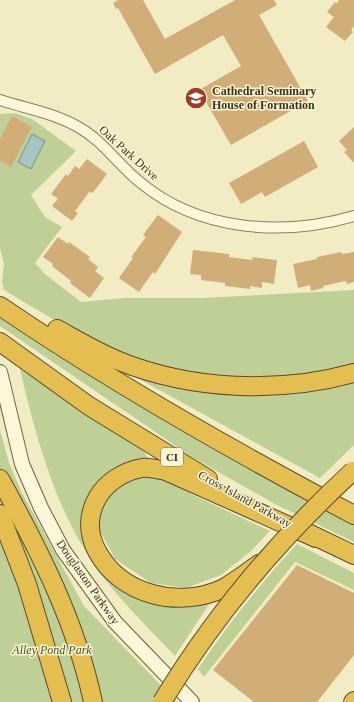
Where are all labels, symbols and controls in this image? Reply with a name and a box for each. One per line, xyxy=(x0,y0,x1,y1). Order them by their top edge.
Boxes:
place label: Cathedral Seminary House of Formation xyxy=(212,84,316,112)
school or university icon: Cathedral Seminary House of Formation xyxy=(183,85,209,111)
street label: Oak Park Drive xyxy=(96,123,162,183)
road number: CI xyxy=(161,448,183,466)
street label: Cross Island Parkway xyxy=(196,468,294,530)
street label: Douglaston Parkway xyxy=(53,537,123,627)
park label: Alley Pond Park xyxy=(11,643,92,657)

